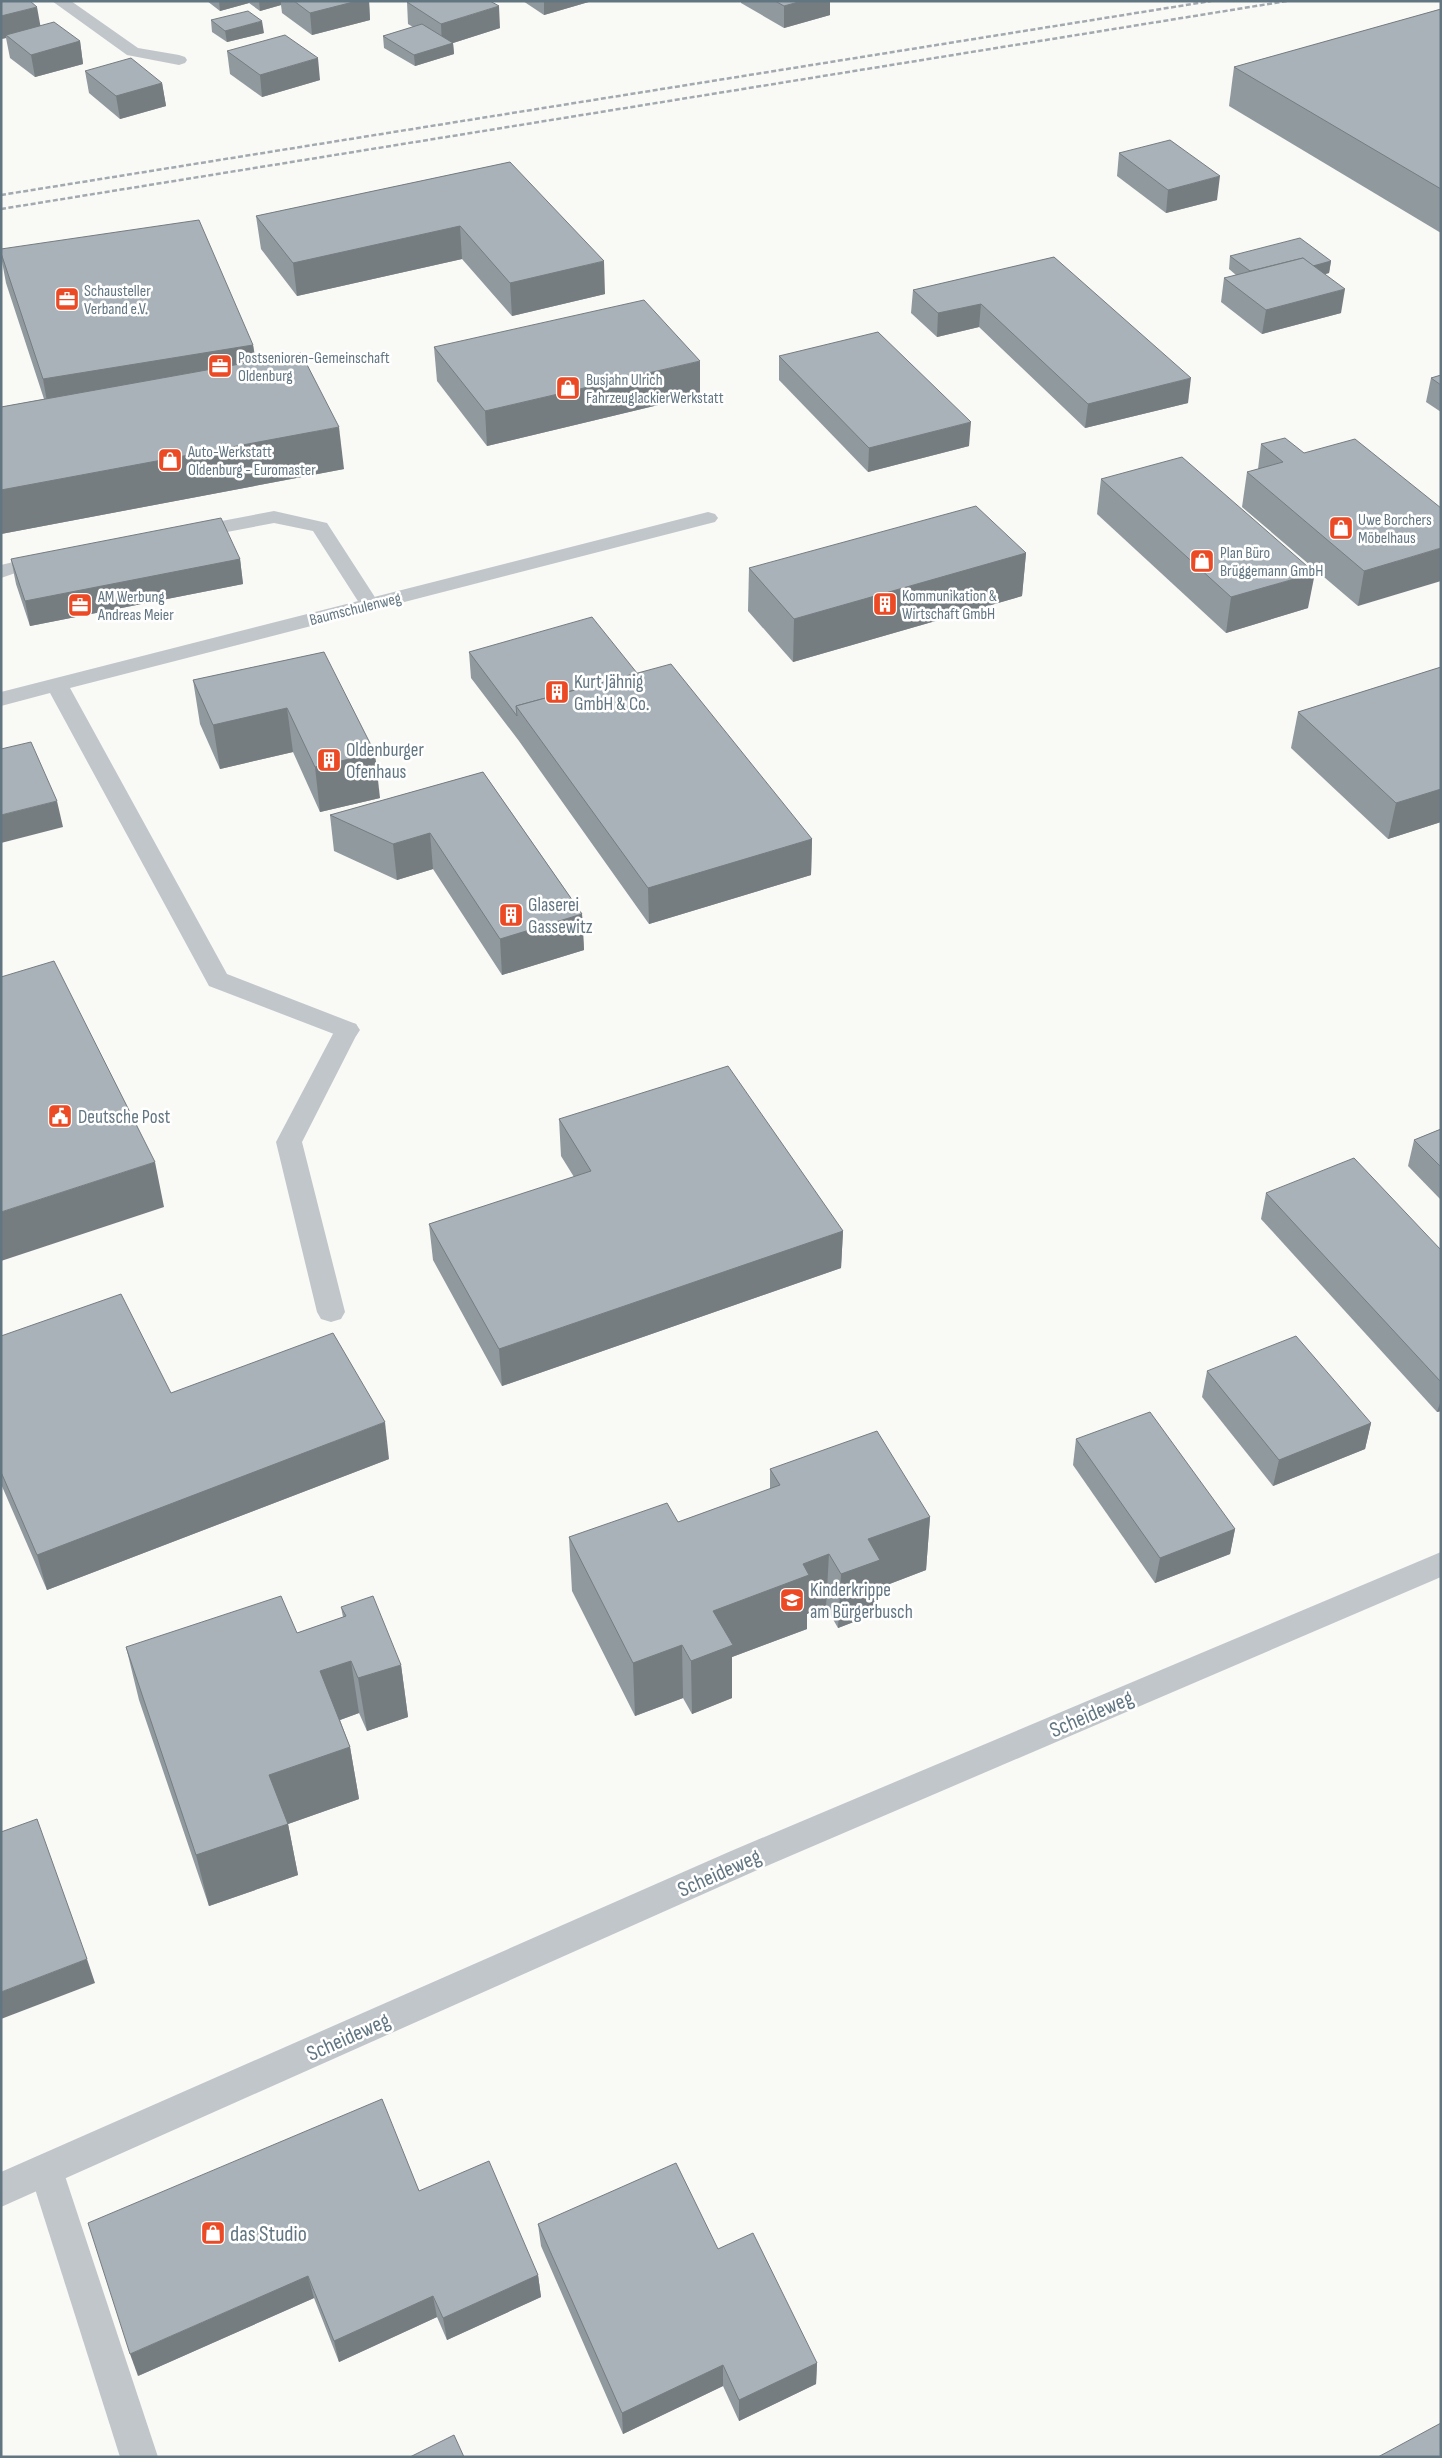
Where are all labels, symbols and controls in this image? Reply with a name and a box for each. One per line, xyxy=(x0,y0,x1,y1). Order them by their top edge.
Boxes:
place label: Schausteller Verband e.V. xyxy=(84,282,151,319)
office icon: Schausteller Verband e.V. xyxy=(54,286,80,312)
place label: Postsenioren-Gemeinschaft Oldenburg xyxy=(238,349,390,386)
office icon: Postsenioren-Gemeinschaft Oldenburg xyxy=(207,353,233,379)
place label: Busjahn Ulrich FahrzeuglackierWerkstatt xyxy=(586,371,724,408)
shop icon: Busjahn Ulrich FahrzeuglackierWerkstatt xyxy=(555,375,581,401)
place label: Auto-Werkstatt Oldenburg - Euromaster xyxy=(187,443,316,480)
shop icon: Auto-Werkstatt Oldenburg - Euromaster xyxy=(157,447,183,473)
place label: Uwe Borchers Möbelhaus xyxy=(1358,511,1432,548)
shop icon: Uwe Borchers Möbelhaus xyxy=(1328,515,1354,541)
place label: Plan Büro Brüggemann GmbH xyxy=(1220,544,1323,581)
shop icon: Plan Büro Brüggemann GmbH xyxy=(1189,548,1215,574)
place label: Kommunikation & Wirtschaft GmbH xyxy=(902,587,997,624)
place label: AM Werbung Andreas Meier xyxy=(97,588,174,625)
street label: Baumschulenweg xyxy=(307,589,403,630)
building icon: Kommunikation & Wirtschaft GmbH xyxy=(872,591,898,617)
office icon: AM Werbung Andreas Meier xyxy=(67,592,93,618)
place label: Kurt Jähnig GmbH & Co. xyxy=(574,671,649,716)
building icon: Kurt Jähnig GmbH & Co. xyxy=(544,679,570,705)
place label: Oldenburger Ofenhaus xyxy=(346,739,425,784)
building icon: Oldenburger Ofenhaus xyxy=(316,747,342,773)
place label: Glaserei Gassewitz xyxy=(528,894,593,939)
building icon: Glaserei Gassewitz xyxy=(498,902,524,928)
public building icon: Deutsche Post xyxy=(47,1103,73,1129)
place label: Deutsche Post xyxy=(78,1106,171,1129)
place label: Kinderkrippe am Bürgerbusch xyxy=(810,1579,913,1624)
school or university icon: Kinderkrippe am Bürgerbusch xyxy=(779,1587,805,1613)
street label: Scheideweg xyxy=(1046,1685,1138,1744)
street label: Scheideweg xyxy=(674,1843,766,1904)
street label: Scheideweg xyxy=(303,2007,395,2068)
shop icon: das Studio xyxy=(200,2220,226,2246)
place label: das Studio xyxy=(230,2221,307,2248)

